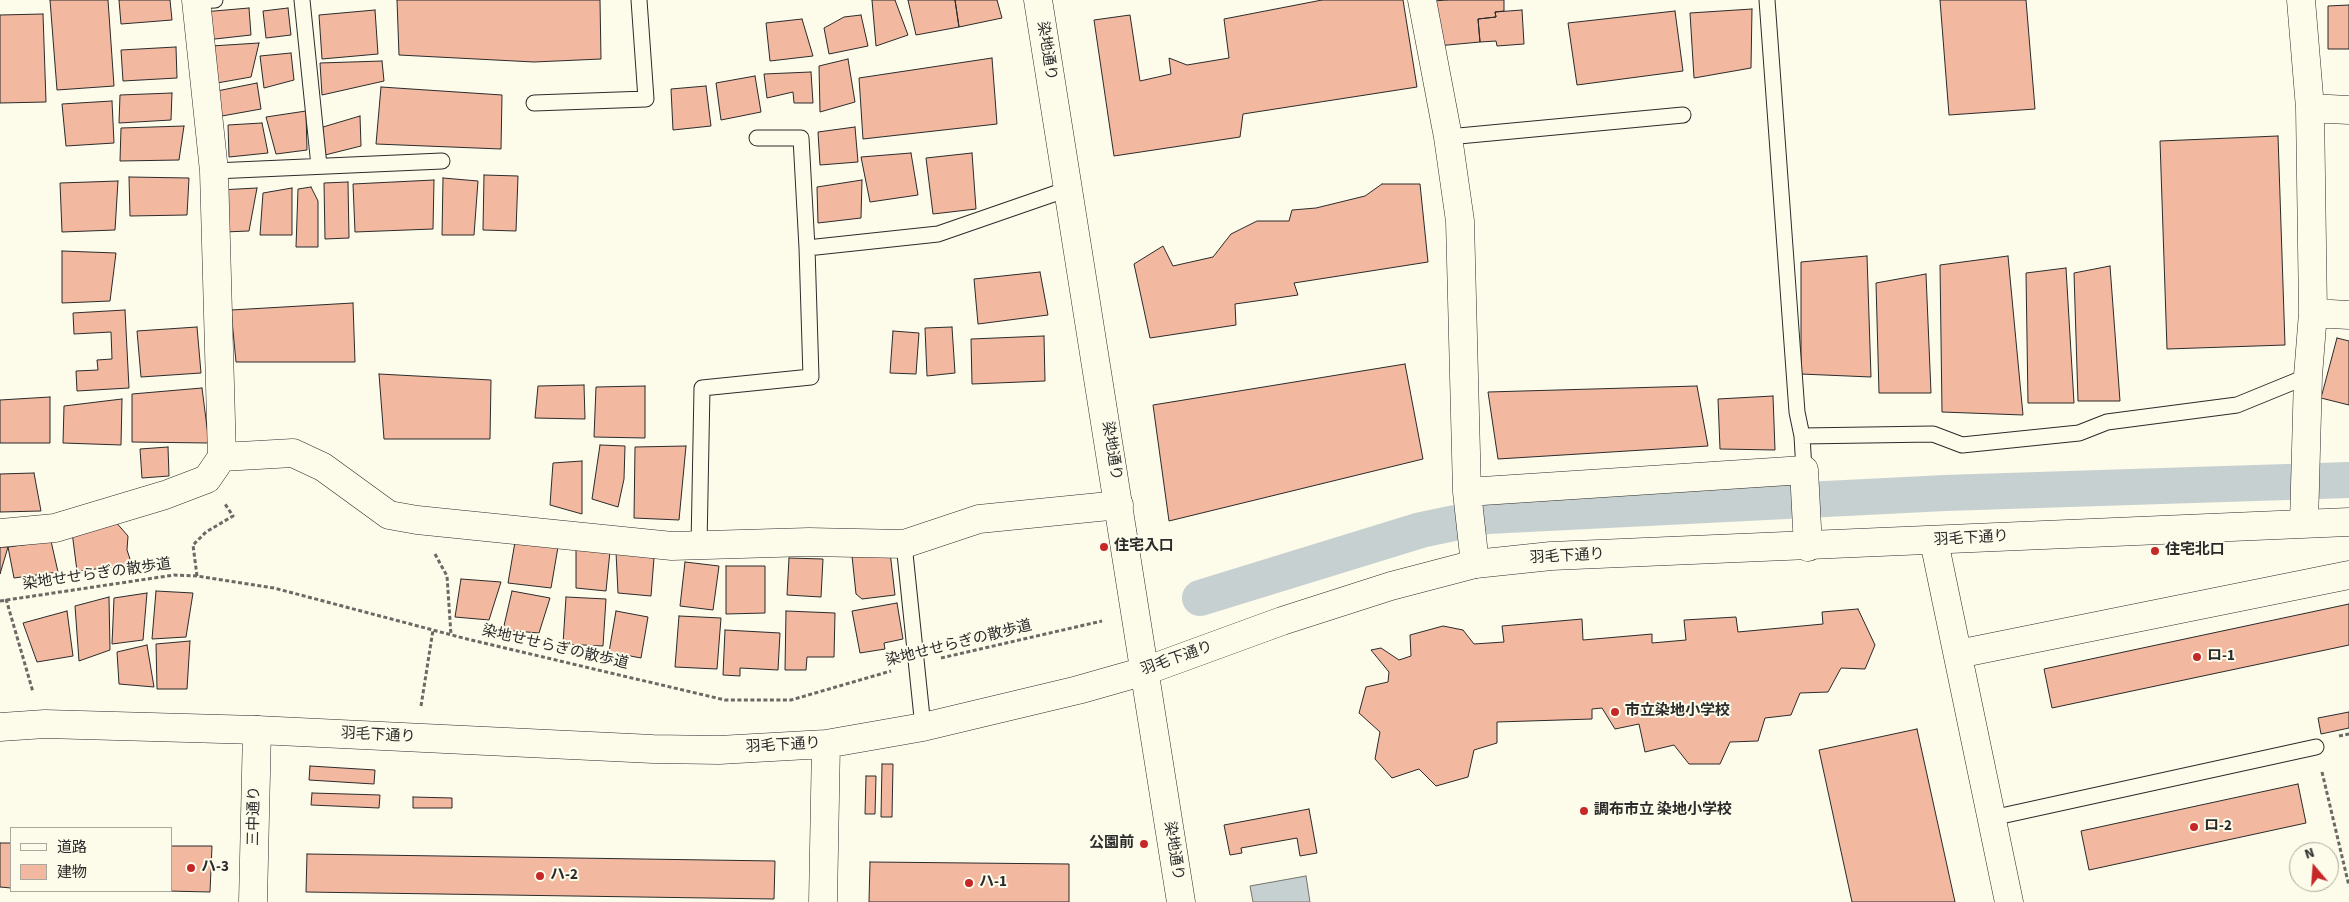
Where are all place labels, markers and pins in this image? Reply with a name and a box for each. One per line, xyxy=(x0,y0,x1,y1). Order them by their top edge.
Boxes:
place label: 住宅入口 xyxy=(1114,538,1174,556)
marker: 住宅入口 xyxy=(1098,541,1110,553)
place label: 住宅北口 xyxy=(2165,542,2225,560)
marker: 住宅北口 xyxy=(2149,545,2161,557)
place label: ロ-1 xyxy=(2207,648,2235,666)
marker: ロ-1 xyxy=(2191,651,2203,663)
place label: 市立染地小学校 xyxy=(1625,703,1730,721)
marker: 市立染地小学校 xyxy=(1609,706,1621,718)
place label: 調布市立 染地小学校 xyxy=(1594,802,1732,820)
marker: 調布市立 染地小学校 xyxy=(1578,805,1590,817)
place label: ロ-2 xyxy=(2204,818,2232,836)
marker: ロ-2 xyxy=(2188,821,2200,833)
place label: 公園前 xyxy=(1089,835,1134,853)
marker: 公園前 xyxy=(1138,838,1150,850)
place label: ハ-3 xyxy=(201,859,229,877)
marker: ハ-3 xyxy=(185,862,197,874)
place label: ハ-2 xyxy=(550,867,578,885)
marker: ハ-2 xyxy=(534,870,546,882)
place label: ハ-1 xyxy=(979,874,1007,892)
marker: ハ-1 xyxy=(963,877,975,889)

